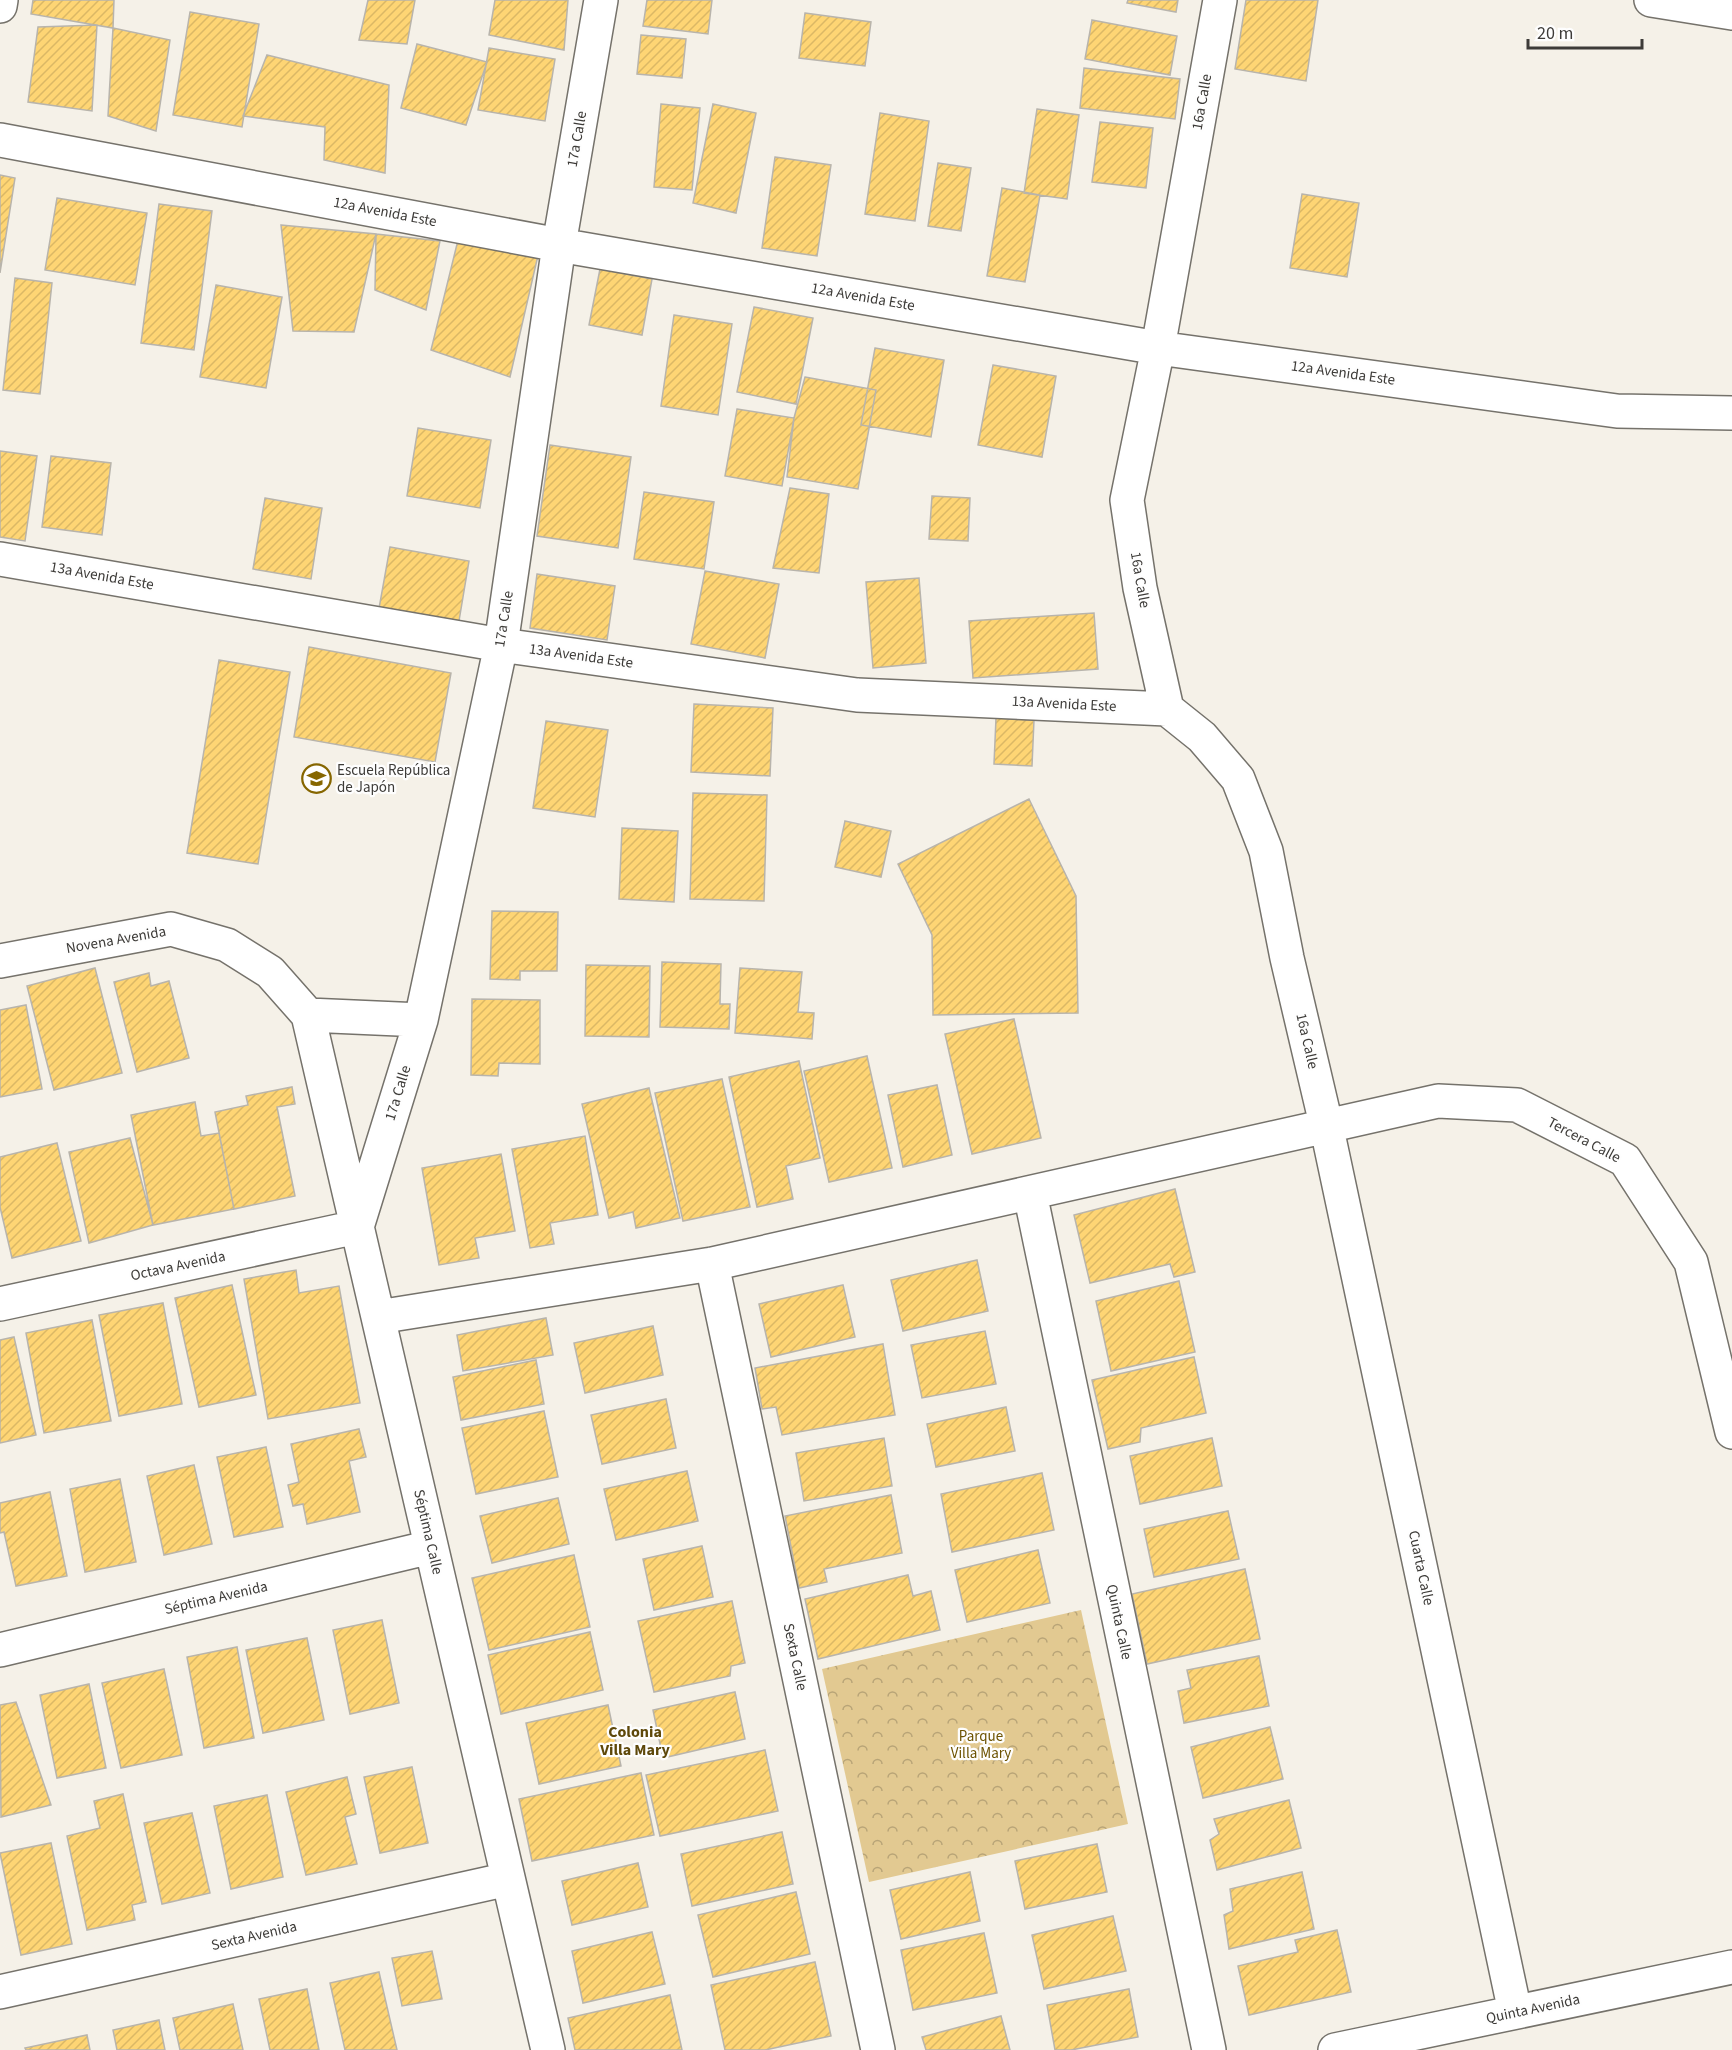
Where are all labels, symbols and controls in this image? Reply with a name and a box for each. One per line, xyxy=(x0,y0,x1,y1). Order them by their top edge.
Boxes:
scale bar xyxy=(1528,12,1642,50)
text: 20 m xyxy=(1537,21,1573,46)
street label: 16a Calle xyxy=(1187,72,1217,132)
street label: 17a Calle xyxy=(562,109,592,169)
street label: 12a Avenida Este xyxy=(332,192,438,232)
street label: 12a Avenida Este xyxy=(810,278,916,316)
street label: 12a Avenida Este xyxy=(1290,355,1396,391)
street label: 16a Calle xyxy=(1125,550,1155,610)
street label: 13a Avenida Este xyxy=(49,557,155,595)
street label: 17a Calle xyxy=(489,589,519,649)
street label: 13a Avenida Este xyxy=(528,638,634,674)
street label: 13a Avenida Este xyxy=(1011,691,1117,717)
place label: Escuela República de Japón xyxy=(337,760,450,798)
school or university icon: Escuela República de Japón xyxy=(300,763,332,795)
street label: Novena Avenida xyxy=(64,921,168,959)
street label: 16a Calle xyxy=(1290,1011,1324,1071)
street label: 17a Calle xyxy=(380,1063,416,1123)
street label: Tercera Calle xyxy=(1544,1112,1624,1168)
street label: Octava Avenida xyxy=(129,1246,227,1286)
street label: Séptima Calle xyxy=(408,1487,448,1577)
street label: Cuarta Calle xyxy=(1403,1529,1439,1607)
street label: Séptima Avenida xyxy=(162,1576,270,1620)
street label: Quinta Calle xyxy=(1101,1582,1137,1662)
street label: Sexta Calle xyxy=(778,1621,812,1693)
district label: Colonia Villa Mary xyxy=(599,1721,670,1761)
park label: Parque Villa Mary xyxy=(951,1726,1011,1764)
street label: Sexta Avenida xyxy=(209,1916,299,1956)
street label: Quinta Avenida xyxy=(1484,1989,1582,2029)

